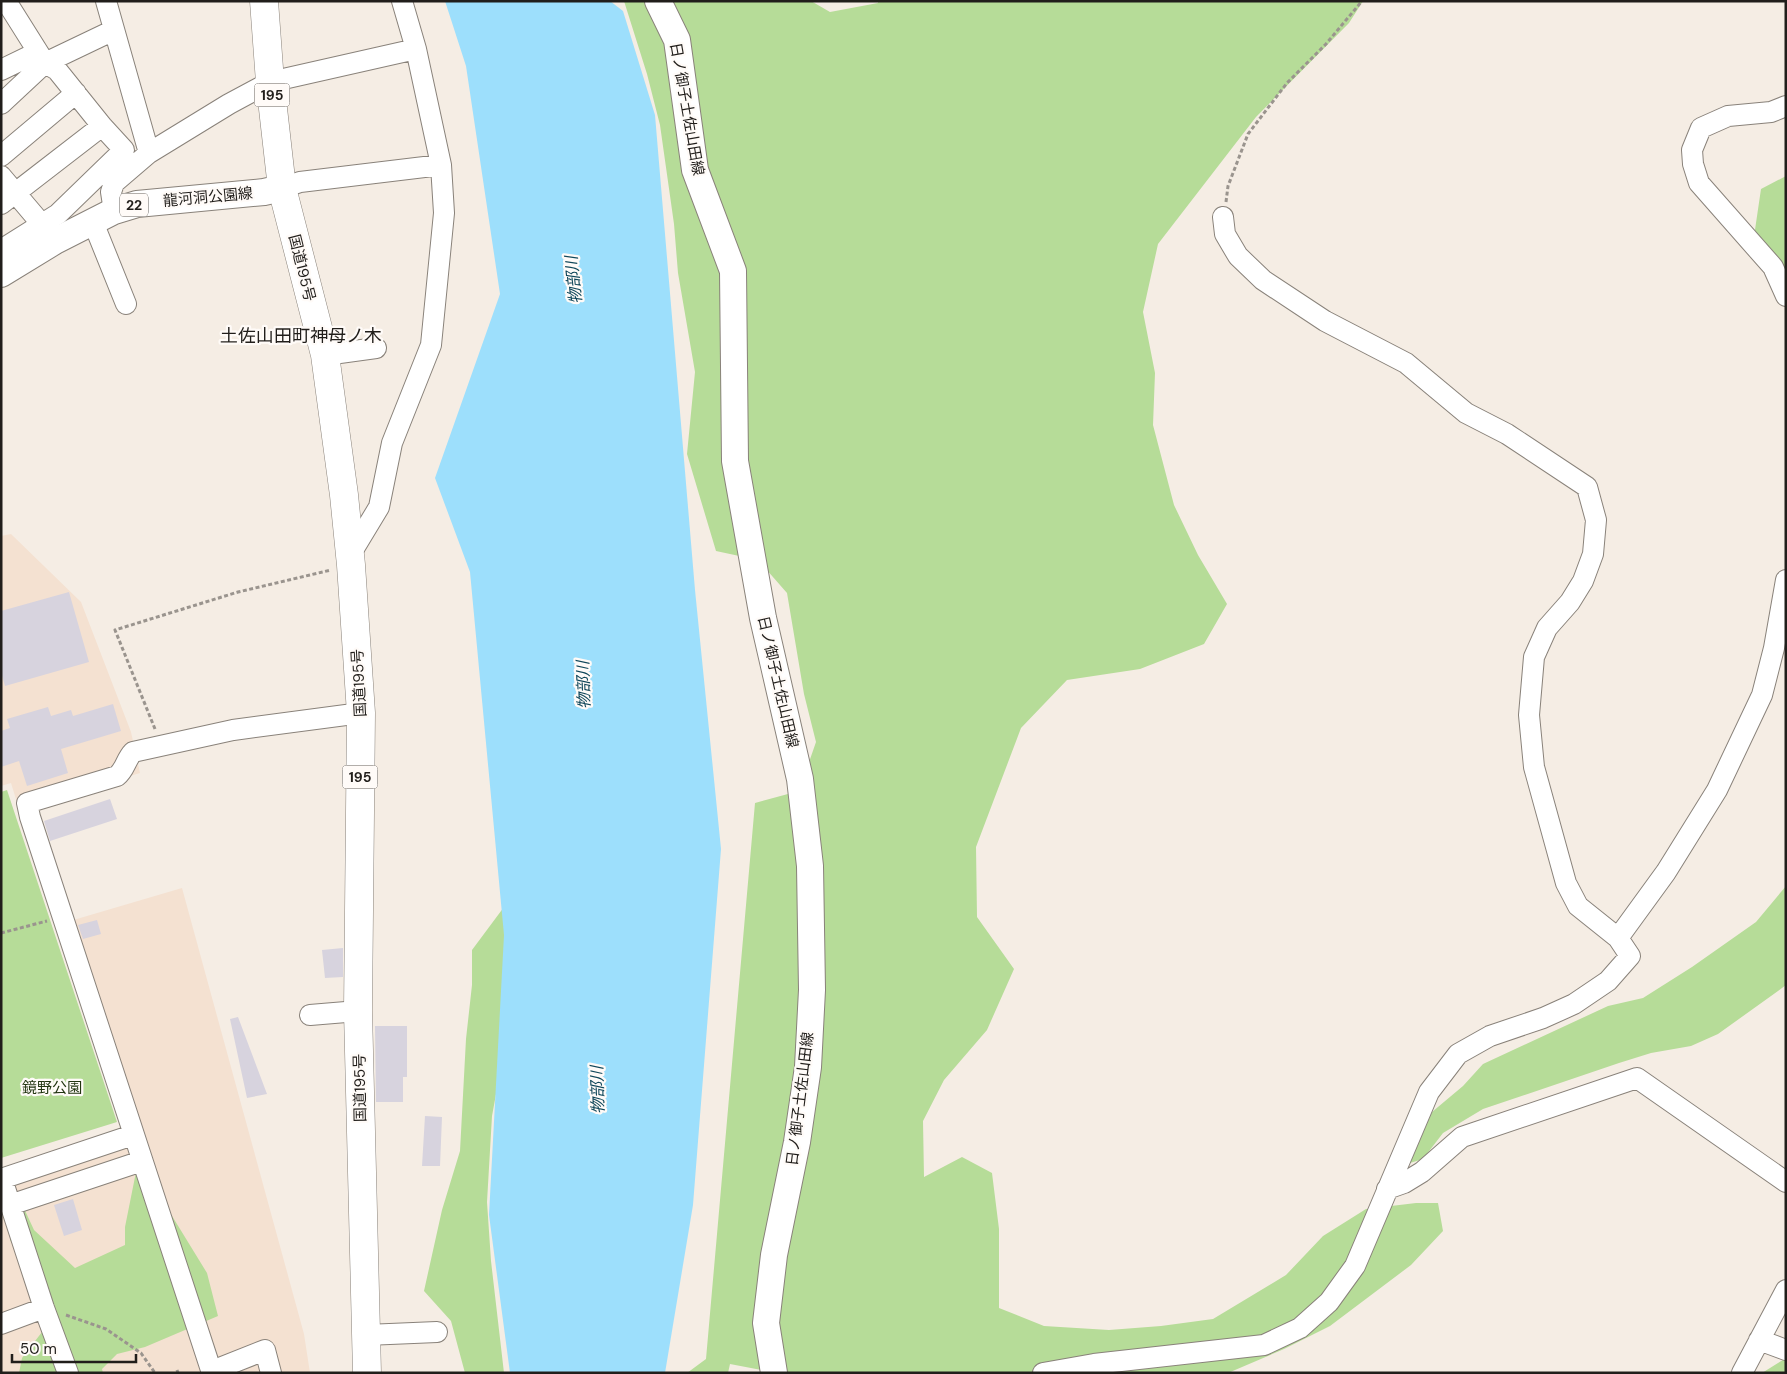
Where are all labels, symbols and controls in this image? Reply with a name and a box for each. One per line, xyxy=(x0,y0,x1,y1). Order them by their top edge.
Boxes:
street label: 日ノ御子土佐山田線 xyxy=(665,41,709,177)
road number: 195 xyxy=(254,84,290,106)
street label: 龍河洞公園線 xyxy=(162,183,254,211)
road number: 22 xyxy=(120,194,148,216)
street label: 国道195号 xyxy=(284,232,320,304)
water label: 物部川 xyxy=(560,253,586,305)
district label: 土佐山田町神母ノ木 xyxy=(220,324,382,348)
street label: 日ノ御子土佐山田線 xyxy=(753,614,803,750)
street label: 国道195号 xyxy=(347,648,371,718)
water label: 物部川 xyxy=(572,659,595,709)
road number: 195 xyxy=(342,766,378,789)
street label: 日ノ御子土佐山田線 xyxy=(782,1031,818,1167)
street label: 国道195号 xyxy=(349,1054,371,1122)
water label: 物部川 xyxy=(586,1064,609,1114)
park label: 鏡野公園 xyxy=(22,1078,82,1098)
scale bar xyxy=(12,1332,136,1364)
text: 50 m xyxy=(20,1339,57,1359)

